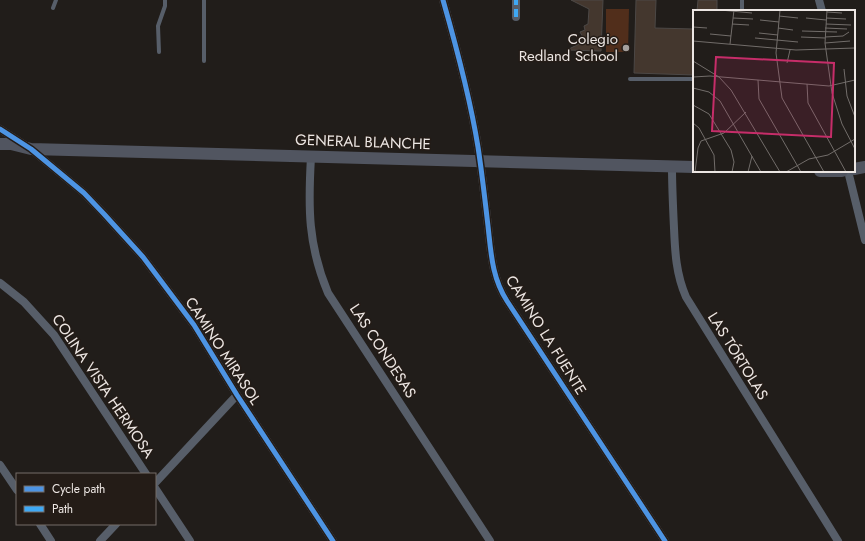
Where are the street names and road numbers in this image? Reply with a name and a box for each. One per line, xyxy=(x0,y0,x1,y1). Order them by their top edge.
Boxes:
street label: GENERAL BLANCHE xyxy=(295,129,431,155)
street label: CAMINO LA FUENTE xyxy=(500,271,592,399)
street label: CAMINO MIRASOL xyxy=(180,293,266,409)
street label: LAS CONDESAS xyxy=(344,300,422,402)
street label: LAS TÓRTOLAS xyxy=(702,308,774,404)
street label: COLINA VISTA HERMOSA xyxy=(46,309,160,463)

